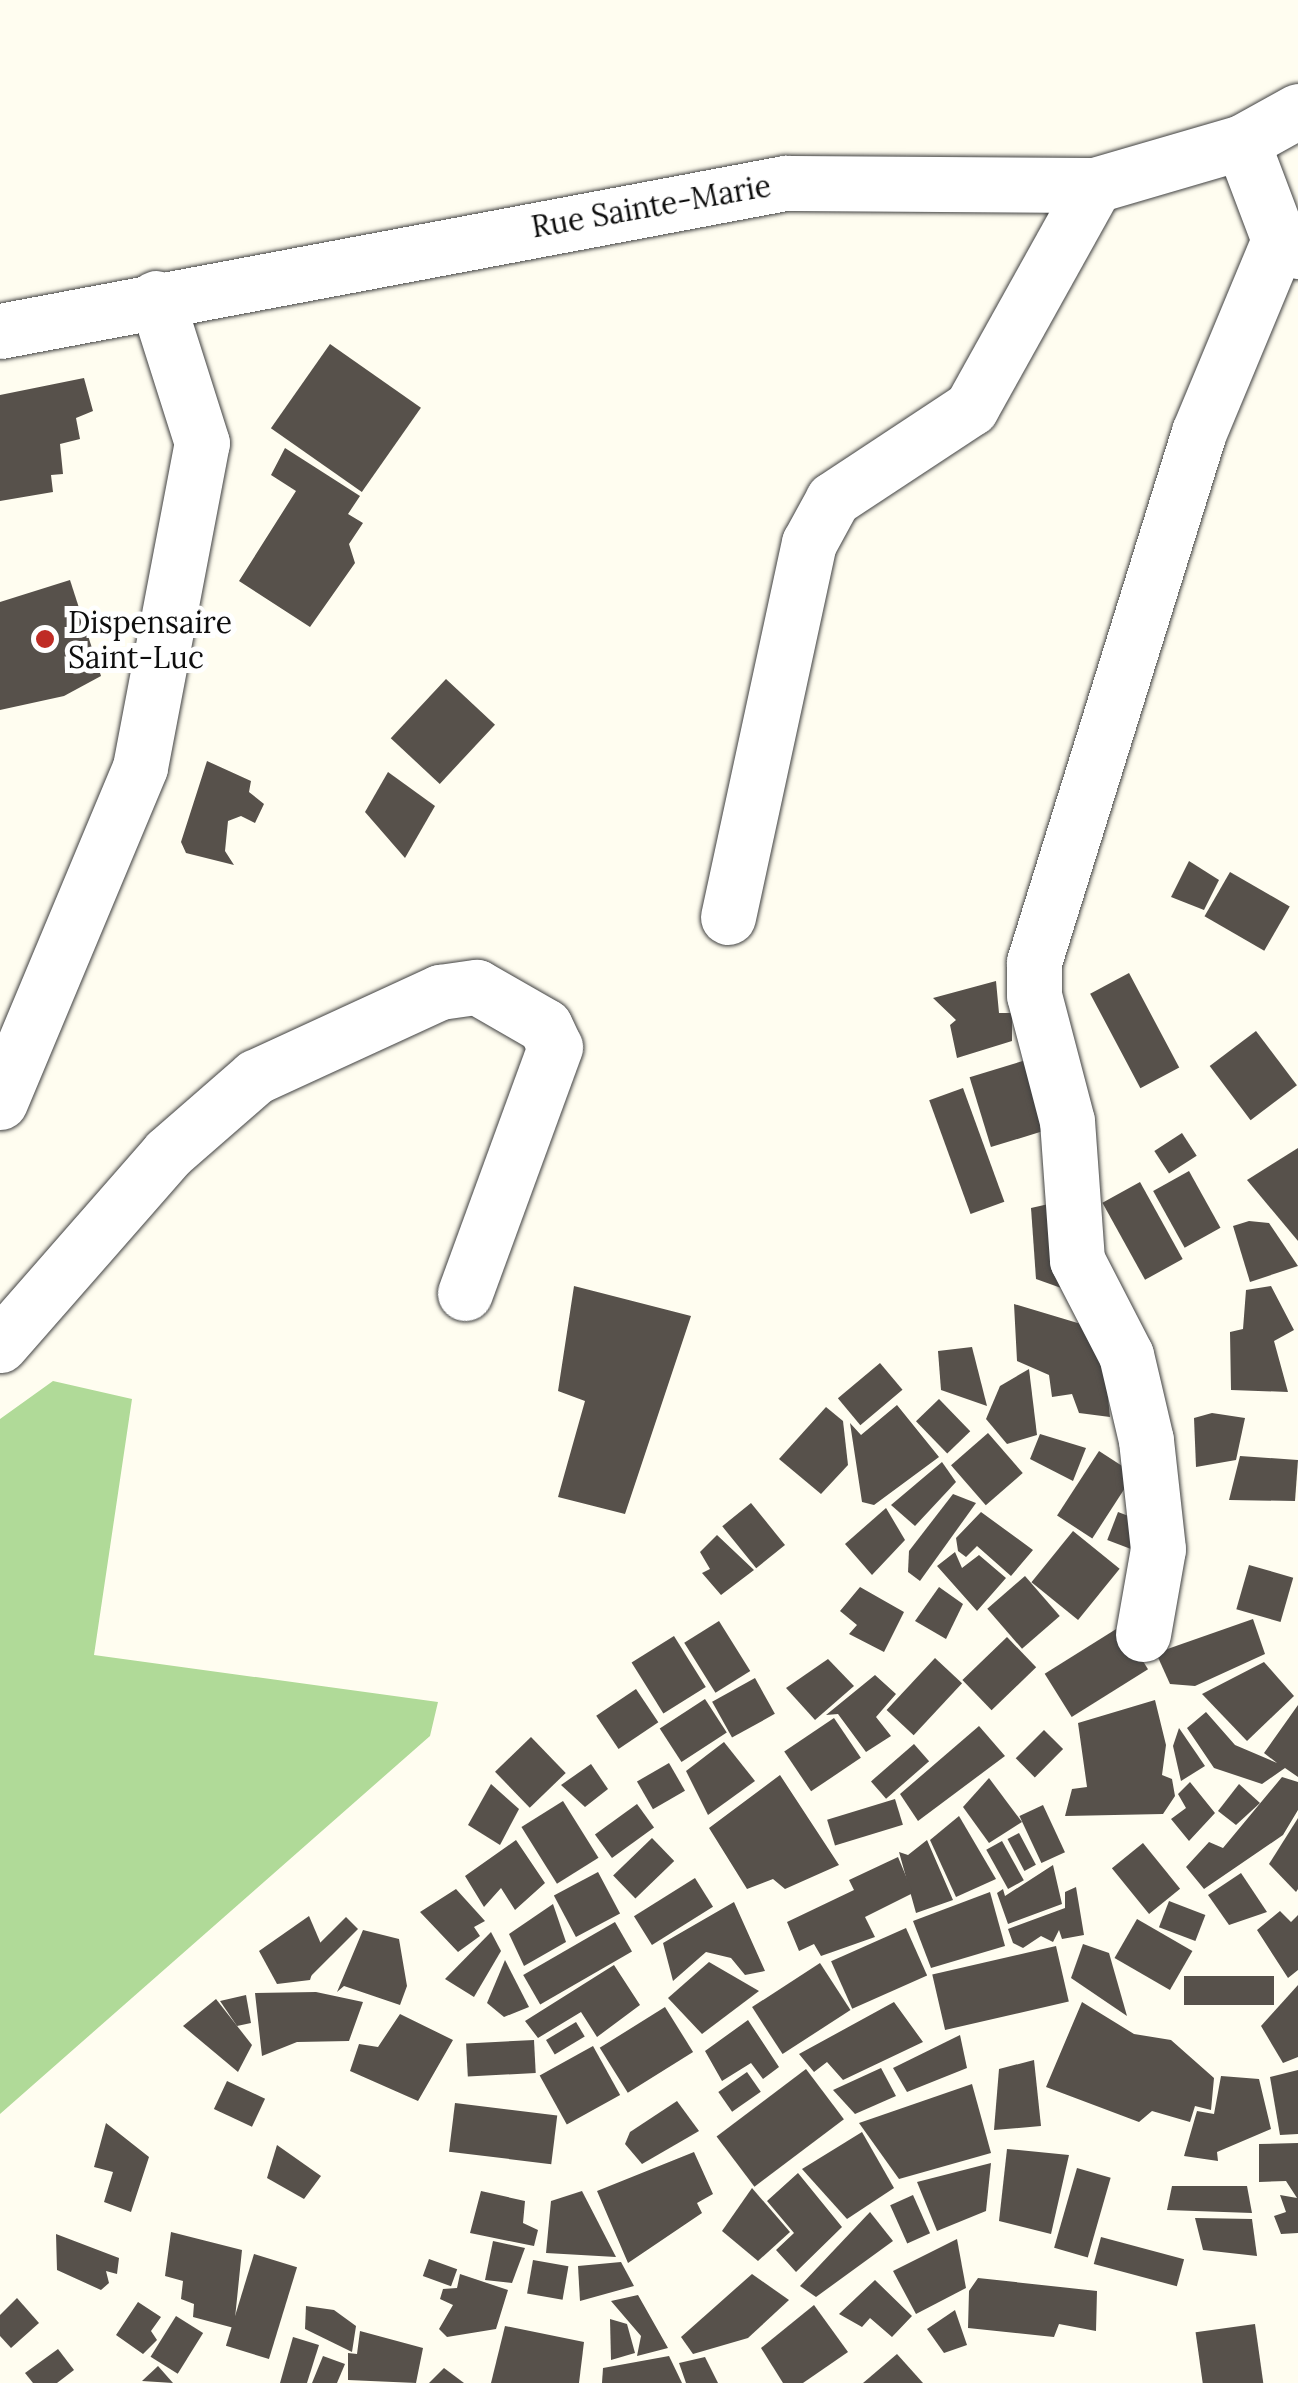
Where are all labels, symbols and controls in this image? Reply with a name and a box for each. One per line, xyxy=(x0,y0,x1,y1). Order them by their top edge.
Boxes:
street label: Rue Sainte-Marie xyxy=(528,167,774,245)
place label: Dispensaire Saint-Luc xyxy=(68,604,232,674)
marker: Dispensaire Saint-Luc xyxy=(32,626,58,652)

